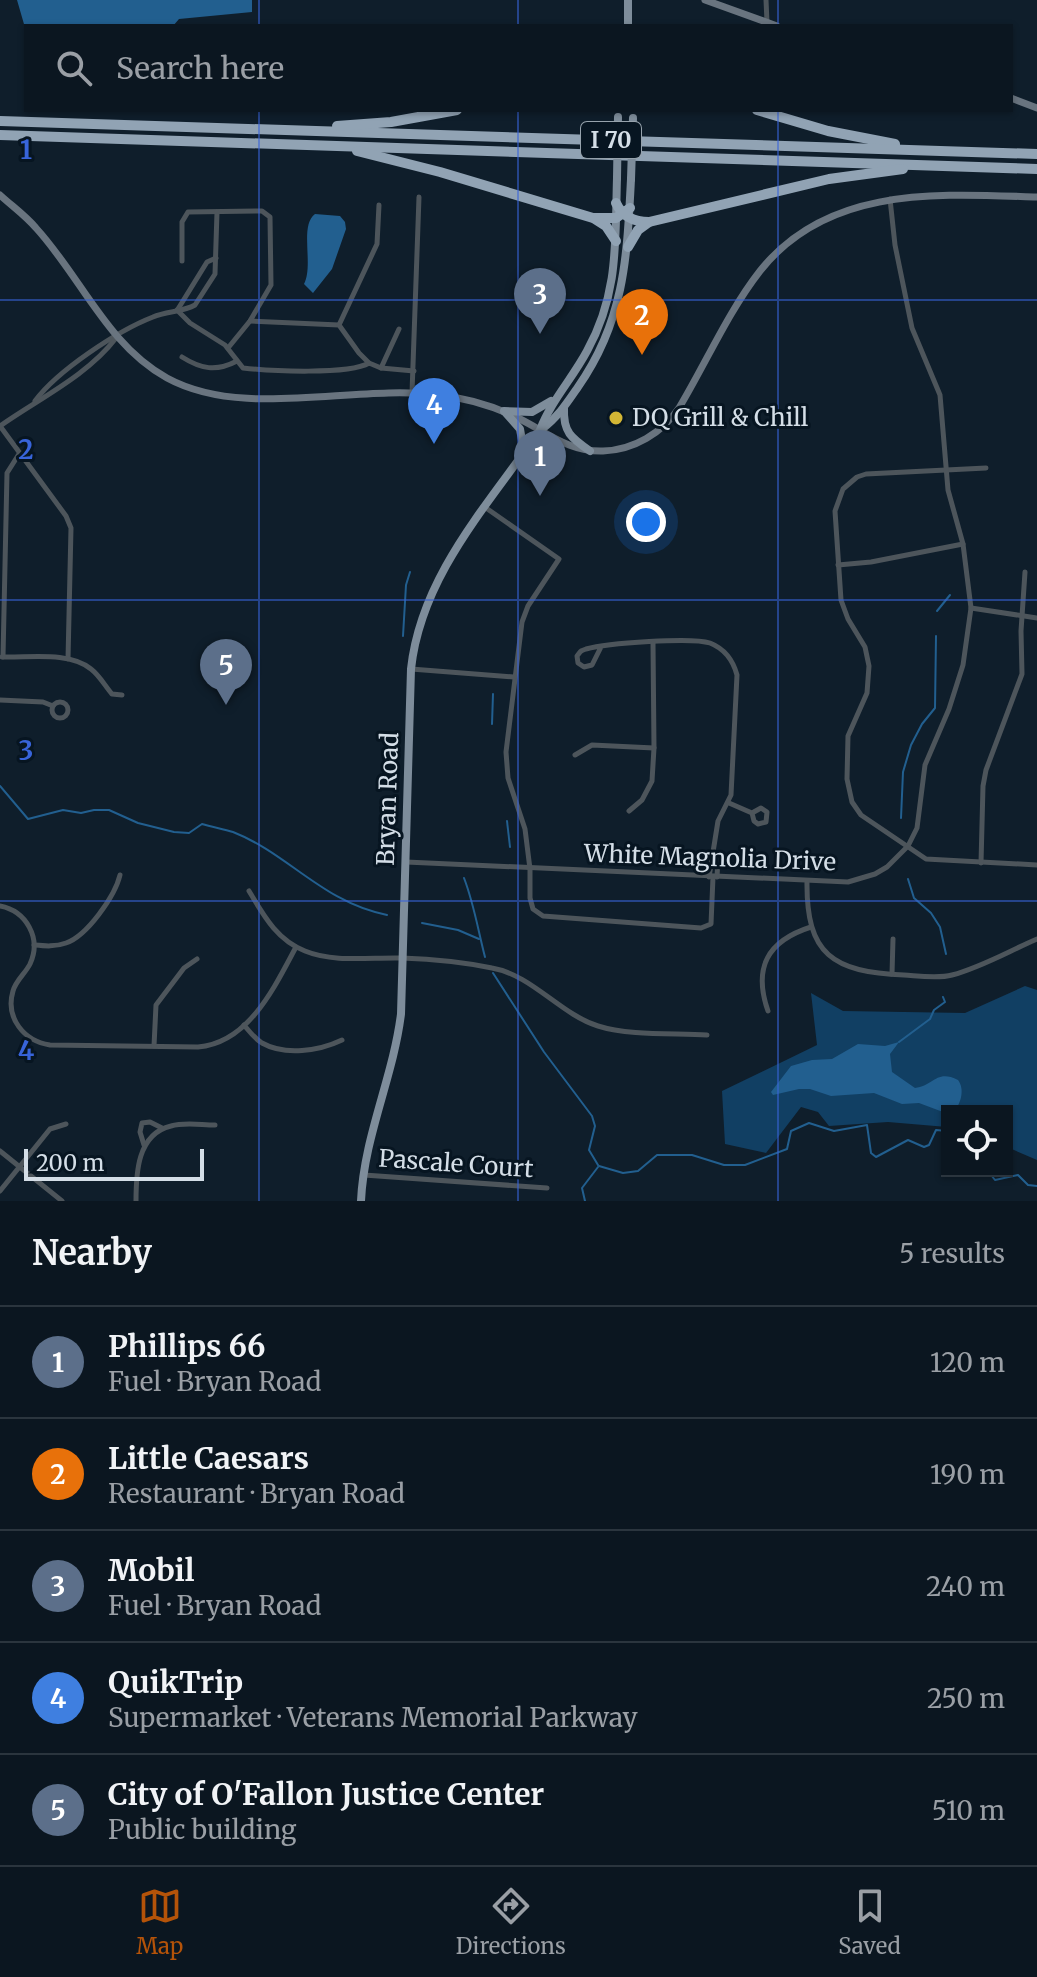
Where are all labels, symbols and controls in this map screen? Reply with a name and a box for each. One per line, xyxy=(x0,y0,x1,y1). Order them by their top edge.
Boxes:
search box xyxy=(24,24,1013,112)
icon: search xyxy=(52,46,96,90)
text: Search here xyxy=(116,49,284,87)
road number: I 70 xyxy=(581,122,641,158)
text: 1 xyxy=(20,133,32,166)
pin: 3 xyxy=(514,268,566,334)
pin: 2 xyxy=(616,289,668,355)
pin: 4 xyxy=(408,378,460,444)
place label: DQ Grill & Chill xyxy=(632,402,808,433)
marker: DQ Grill & Chill xyxy=(607,409,625,427)
pin: 1 xyxy=(514,430,566,496)
text: 2 xyxy=(18,433,34,466)
your location xyxy=(626,502,666,542)
pin: 5 xyxy=(200,639,252,705)
street label: Bryan Road xyxy=(370,732,405,866)
text: 3 xyxy=(19,734,33,767)
street label: White Magnolia Drive xyxy=(583,838,836,877)
text: 4 xyxy=(18,1034,35,1067)
map controls xyxy=(941,1105,1013,1177)
button: locate xyxy=(941,1105,1013,1177)
street label: Pascale Court xyxy=(378,1143,535,1184)
scale bar xyxy=(24,1145,204,1181)
text: 200 m xyxy=(36,1149,104,1177)
text: Nearby xyxy=(32,1232,152,1274)
text: 5 results xyxy=(899,1237,1005,1270)
text: Phillips 66 xyxy=(108,1327,265,1365)
text: 1 xyxy=(52,1346,64,1379)
text: 120 m xyxy=(930,1346,1005,1379)
text: Fuel · Bryan Road xyxy=(108,1365,321,1398)
text: Little Caesars xyxy=(108,1439,309,1477)
text: 2 xyxy=(50,1458,66,1491)
text: 190 m xyxy=(930,1458,1005,1491)
text: Restaurant · Bryan Road xyxy=(108,1477,405,1510)
text: Mobil xyxy=(108,1551,195,1589)
text: 3 xyxy=(51,1570,65,1603)
text: 240 m xyxy=(926,1570,1005,1603)
text: Fuel · Bryan Road xyxy=(108,1589,321,1622)
text: QuikTrip xyxy=(108,1663,243,1701)
text: 4 xyxy=(50,1682,66,1715)
text: 250 m xyxy=(927,1682,1005,1715)
text: Supermarket · Veterans Memorial Parkway xyxy=(108,1701,638,1734)
text: City of O'Fallon Justice Center xyxy=(108,1775,544,1813)
text: 5 xyxy=(50,1794,66,1827)
text: 510 m xyxy=(932,1794,1005,1827)
text: Public building xyxy=(108,1813,297,1846)
tab: Map xyxy=(136,1884,183,1960)
tab: Directions xyxy=(456,1884,566,1960)
tab: Saved xyxy=(838,1884,901,1960)

